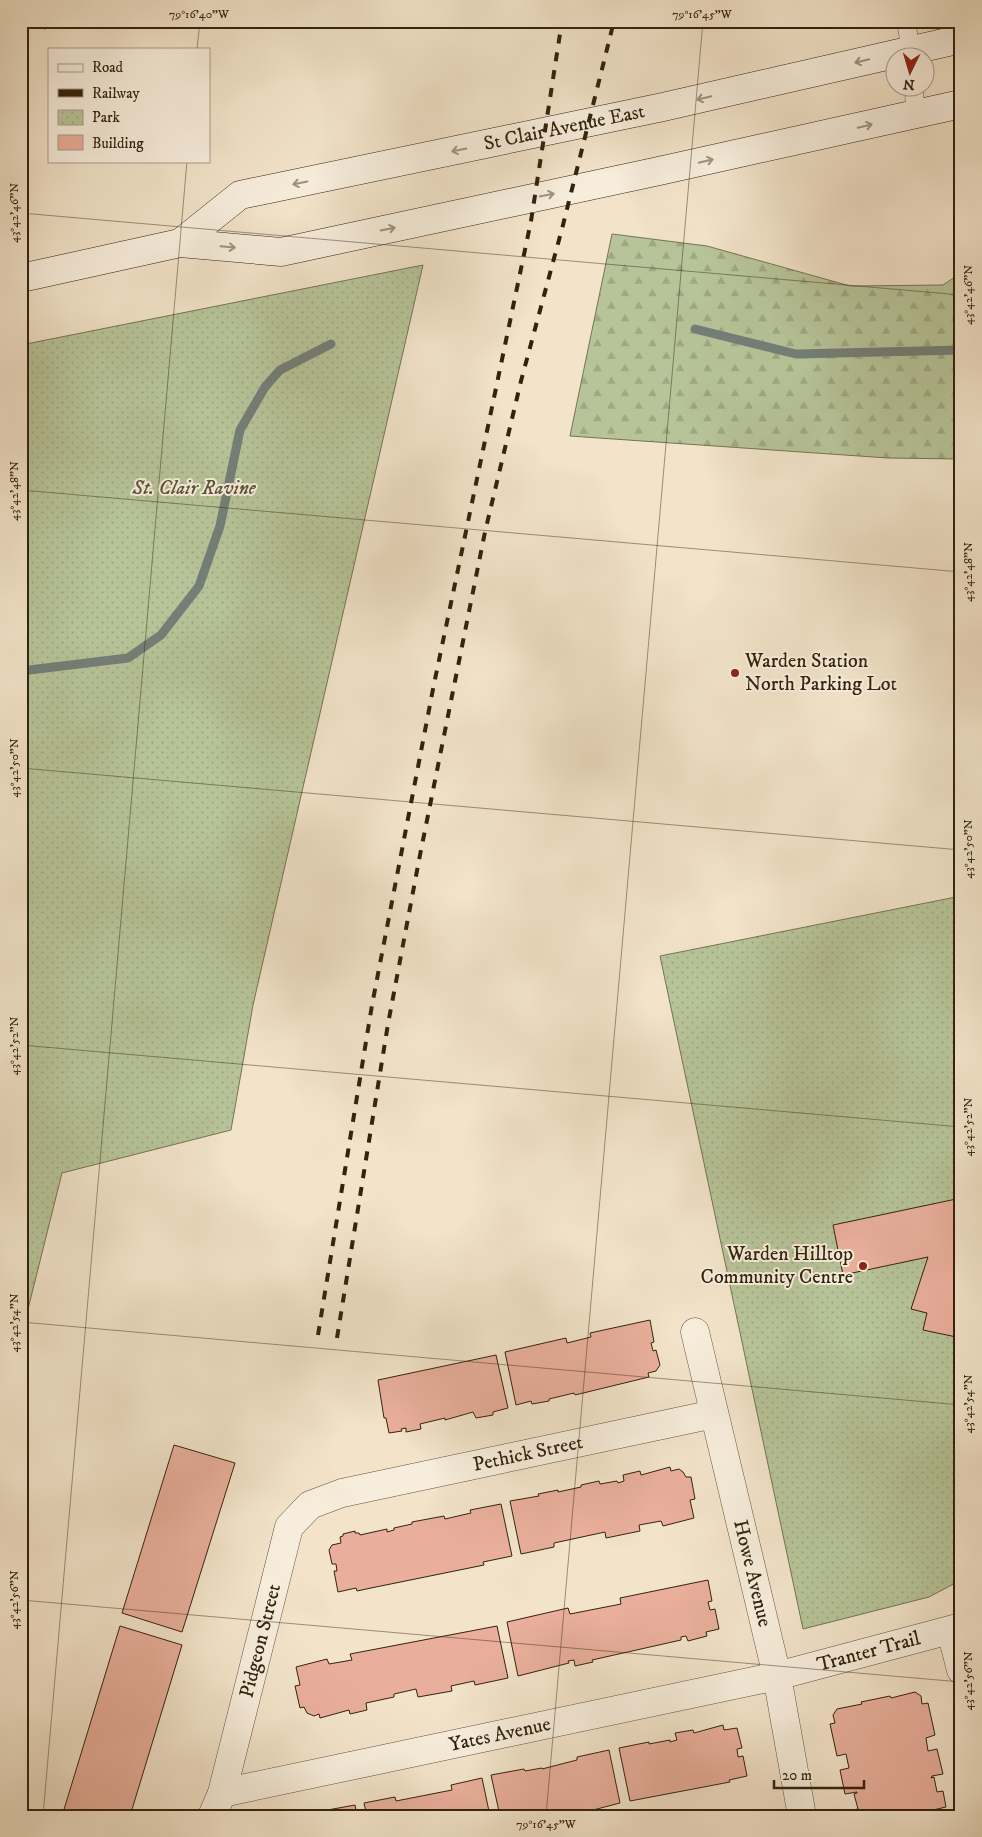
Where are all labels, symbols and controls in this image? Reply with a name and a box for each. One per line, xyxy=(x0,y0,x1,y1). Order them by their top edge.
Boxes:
text: 79°16'40"W xyxy=(169,7,230,22)
text: 79°16'45"W xyxy=(672,7,733,22)
legend xyxy=(48,48,210,162)
north arrow xyxy=(884,48,934,98)
one-way arrow xyxy=(855,57,871,66)
text: Road xyxy=(92,58,124,77)
text: N xyxy=(902,74,915,93)
text: Railway xyxy=(92,84,140,103)
one-way arrow xyxy=(696,94,712,103)
street label: St Clair Avenue East xyxy=(482,99,647,156)
text: Park xyxy=(92,108,121,127)
one-way arrow xyxy=(856,121,872,130)
text: Building xyxy=(92,134,144,153)
one-way arrow xyxy=(452,146,468,155)
one-way arrow xyxy=(698,156,714,165)
one-way arrow xyxy=(293,179,309,188)
text: 43°42'46"N xyxy=(7,183,22,243)
one-way arrow xyxy=(539,190,555,200)
one-way arrow xyxy=(380,224,396,234)
one-way arrow xyxy=(220,243,236,252)
text: 43°42'46"N xyxy=(961,265,976,325)
text: 43°42'48"N xyxy=(7,461,22,521)
park label: St. Clair Ravine xyxy=(131,476,257,501)
text: 43°42'48"N xyxy=(961,542,976,602)
place label: Warden Station North Parking Lot xyxy=(744,649,897,697)
marker: Warden Station North Parking Lot xyxy=(729,667,741,679)
text: 43°42'50"N xyxy=(7,738,22,798)
text: 43°42'50"N xyxy=(961,819,976,879)
text: 43°42'52"N xyxy=(7,1016,22,1075)
text: 43°42'52"N xyxy=(961,1097,976,1156)
place label: Warden Hilltop Community Centre xyxy=(701,1242,853,1290)
marker: Warden Hilltop Community Centre xyxy=(857,1260,869,1272)
text: 43°42'54"N xyxy=(7,1293,22,1353)
text: 43°42'54"N xyxy=(961,1374,976,1434)
street label: Pethick Street xyxy=(471,1430,585,1477)
street label: Howe Avenue xyxy=(728,1517,777,1629)
text: 43°42'56"N xyxy=(7,1570,22,1630)
street label: Pidgeon Street xyxy=(234,1581,287,1700)
street label: Tranter Trail xyxy=(814,1626,923,1677)
text: 43°42'56"N xyxy=(961,1651,976,1711)
street label: Yates Avenue xyxy=(447,1712,553,1757)
scale bar xyxy=(774,1757,864,1789)
text: 20 m xyxy=(782,1766,812,1785)
text: 79°16'45"W xyxy=(516,1817,577,1832)

